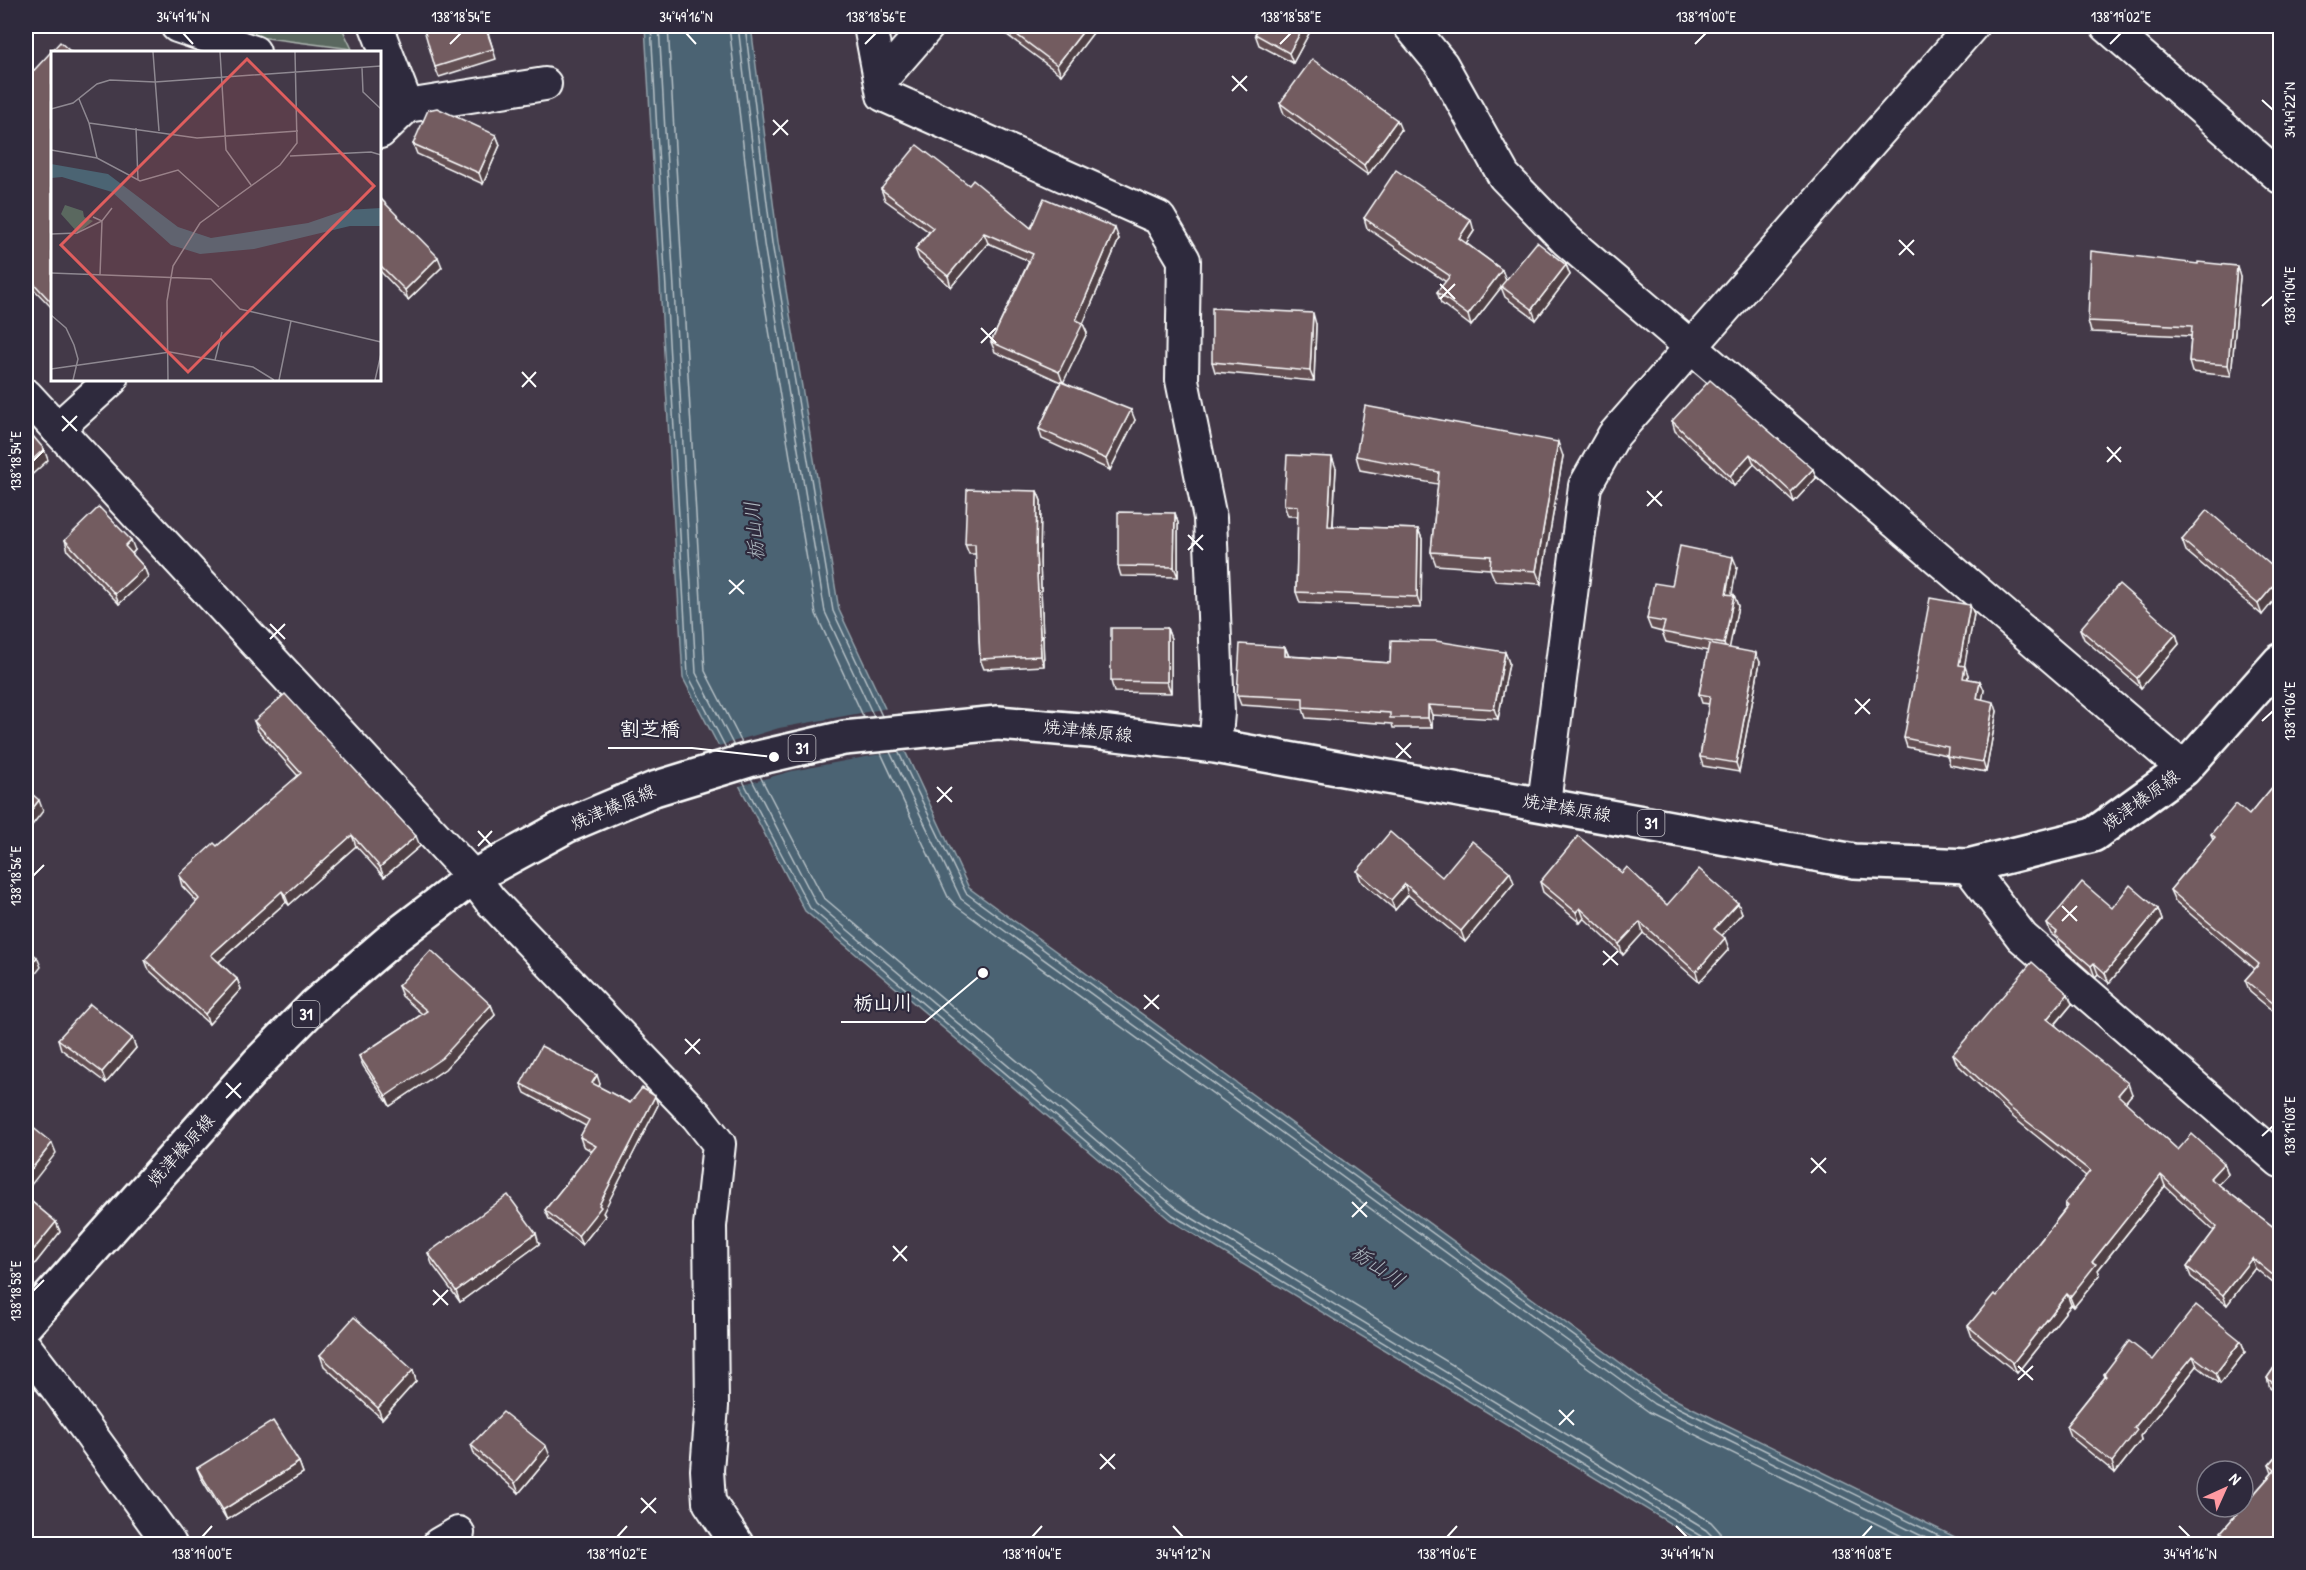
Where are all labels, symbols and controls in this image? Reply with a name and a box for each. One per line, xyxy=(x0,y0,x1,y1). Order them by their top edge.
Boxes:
text: 34°49'14"N xyxy=(156,6,210,27)
text: 138°18'54"E xyxy=(431,6,491,27)
text: 34°49'16"N xyxy=(659,6,713,27)
text: 138°18'56"E xyxy=(846,6,906,27)
text: 138°18'58"E xyxy=(1261,6,1322,27)
text: 138°19'00"E xyxy=(1676,6,1736,27)
text: 138°19'02"E xyxy=(2091,6,2152,27)
inset map xyxy=(51,51,381,381)
text: 34°49'22"N xyxy=(2279,82,2300,138)
text: 138°19'04"E xyxy=(2279,266,2300,326)
text: 138°18'54"E xyxy=(5,431,26,491)
water label: 栃山川 xyxy=(737,500,770,562)
text: 138°19'06"E xyxy=(2279,681,2300,741)
callout: 割芝橋 xyxy=(608,710,692,748)
street label: 焼津榛原線 xyxy=(1042,713,1134,748)
text: 割芝橋 xyxy=(620,715,680,742)
road number: 31 xyxy=(788,735,816,761)
street label: 焼津榛原線 xyxy=(2097,763,2184,836)
street label: 焼津榛原線 xyxy=(566,777,659,836)
street label: 焼津榛原線 xyxy=(1521,787,1614,828)
road number: 31 xyxy=(1638,810,1664,836)
text: 138°18'56"E xyxy=(5,846,26,906)
callout: 栃山川 xyxy=(841,984,925,1022)
text: 栃山川 xyxy=(853,989,913,1016)
road number: 31 xyxy=(292,1001,320,1027)
text: 138°19'08"E xyxy=(2279,1096,2300,1156)
street label: 焼津榛原線 xyxy=(141,1108,220,1191)
water label: 栃山川 xyxy=(1346,1238,1411,1294)
text: 138°18'58"E xyxy=(5,1260,26,1321)
north arrow xyxy=(2195,1459,2255,1519)
text: N xyxy=(2225,1468,2247,1490)
text: 138°19'00"E xyxy=(172,1543,232,1564)
text: 138°19'02"E xyxy=(587,1543,648,1564)
text: 138°19'04"E xyxy=(1002,1543,1062,1564)
text: 34°49'12"N xyxy=(1156,1543,1210,1564)
text: 138°19'06"E xyxy=(1417,1543,1477,1564)
text: 34°49'14"N xyxy=(1660,1543,1714,1564)
text: 138°19'08"E xyxy=(1832,1543,1892,1564)
text: 34°49'16"N xyxy=(2163,1543,2217,1564)

